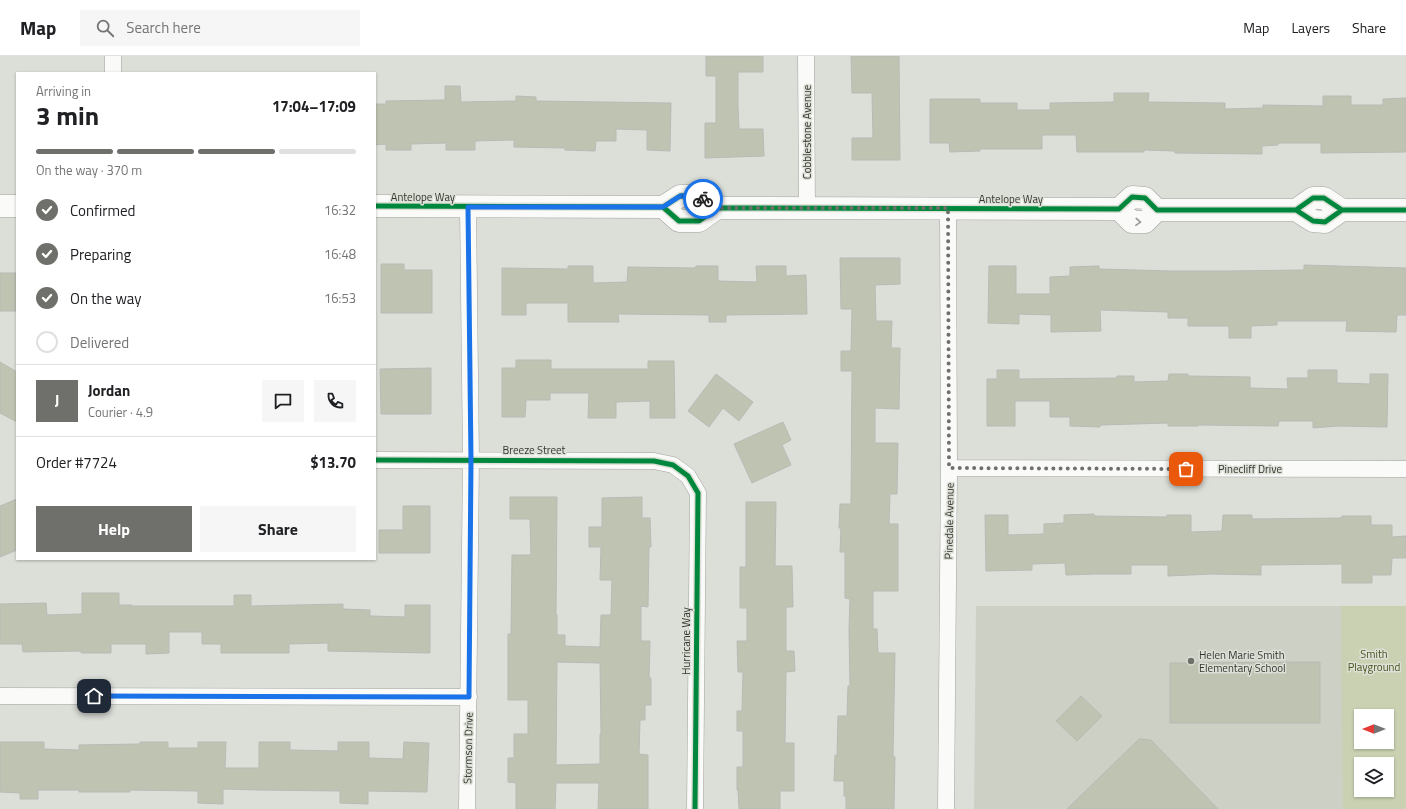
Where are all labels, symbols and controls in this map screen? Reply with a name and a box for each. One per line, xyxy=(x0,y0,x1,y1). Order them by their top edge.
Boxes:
search box xyxy=(80,10,360,46)
text: Map xyxy=(20,13,56,42)
text: Search here xyxy=(126,16,201,39)
icon: search xyxy=(94,17,116,39)
text: Map xyxy=(1243,17,1269,38)
text: Layers xyxy=(1291,17,1330,38)
text: Share xyxy=(1352,17,1386,38)
text: Arriving in xyxy=(36,81,91,101)
street label: Cobblestone Avenue xyxy=(799,84,815,179)
text: 17:04–17:09 xyxy=(272,95,356,118)
text: 3 min xyxy=(36,96,99,135)
text: On the way · 370 m xyxy=(36,160,142,180)
courier xyxy=(683,179,723,219)
icon: bike xyxy=(692,188,714,210)
street label: Antelope Way xyxy=(391,189,456,205)
street label: Antelope Way xyxy=(979,191,1044,207)
icon: check xyxy=(36,199,58,221)
text: Confirmed xyxy=(70,199,135,222)
text: 16:32 xyxy=(324,200,356,220)
one-way arrow xyxy=(1135,217,1141,226)
icon: check xyxy=(36,243,58,265)
text: Preparing xyxy=(70,243,131,266)
text: 16:48 xyxy=(324,244,356,264)
icon: check xyxy=(36,287,58,309)
text: On the way xyxy=(70,287,142,310)
text: 16:53 xyxy=(324,288,356,308)
text: Delivered xyxy=(70,331,129,354)
text: Jordan xyxy=(88,379,130,402)
button: chat xyxy=(262,380,304,422)
button: phone xyxy=(314,380,356,422)
text: J xyxy=(55,389,59,412)
text: Courier · 4.9 xyxy=(88,402,153,422)
street label: Breeze Street xyxy=(503,442,566,458)
text: Order #7724 xyxy=(36,451,117,474)
text: $13.70 xyxy=(310,451,356,474)
pin xyxy=(1169,452,1203,486)
icon: bag xyxy=(1175,458,1197,480)
street label: Pinecliff Drive xyxy=(1218,461,1282,477)
street label: Pinedale Avenue xyxy=(940,482,958,559)
button: Help xyxy=(36,506,192,552)
button: Share xyxy=(200,506,356,552)
street label: Hurricane Way xyxy=(678,606,694,675)
park label: Smith Playground xyxy=(1348,646,1400,675)
place label: Helen Marie Smith Elementary School xyxy=(1199,647,1286,676)
marker: Helen Marie Smith Elementary School xyxy=(1186,656,1196,666)
pin xyxy=(77,679,111,713)
icon: home xyxy=(83,685,105,707)
north arrow xyxy=(1354,709,1394,749)
map controls xyxy=(1354,709,1394,797)
street label: Stormson Drive xyxy=(459,712,477,784)
button: layers xyxy=(1354,757,1394,797)

